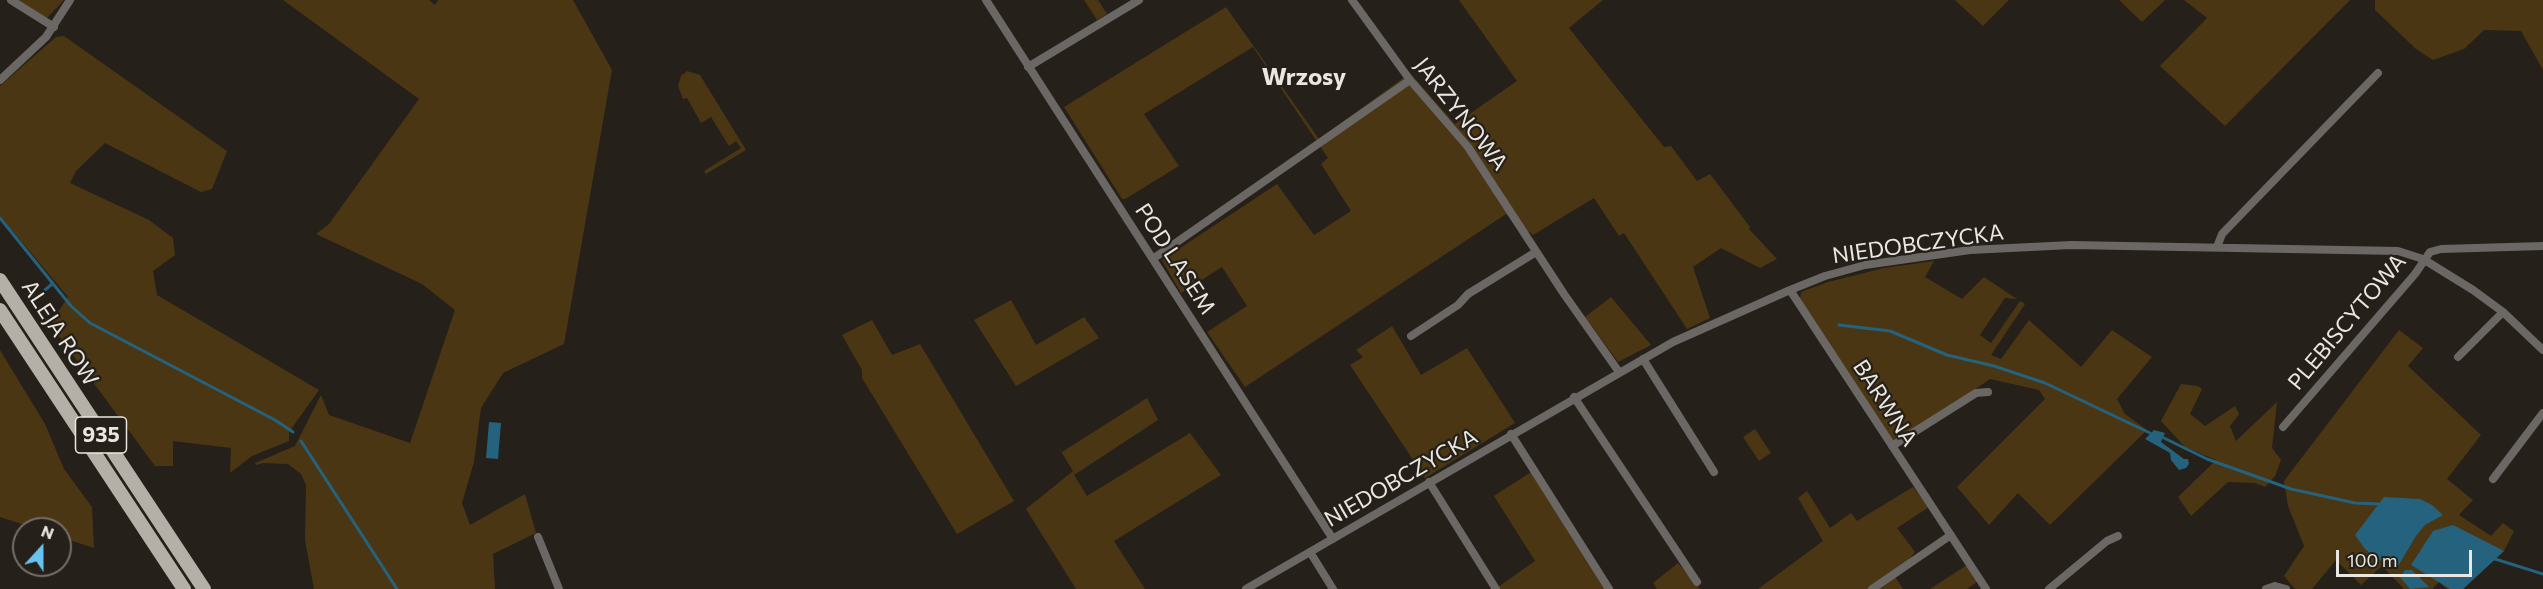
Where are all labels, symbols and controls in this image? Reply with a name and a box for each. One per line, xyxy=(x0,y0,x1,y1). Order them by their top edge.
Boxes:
street label: JARZYNOWA xyxy=(1409,52,1513,176)
district label: Wrzosy xyxy=(1262,63,1346,91)
street label: POD LASEM xyxy=(1129,199,1221,319)
street label: NIEDOBCZYCKA xyxy=(1831,219,2005,269)
street label: PLEBISCYTOWA xyxy=(2283,249,2411,395)
street label: ALEJA ROW xyxy=(16,275,104,391)
street label: BARWNA xyxy=(1847,355,1923,451)
road number: 935 xyxy=(76,417,126,453)
street label: NIEDOBCZYCKA xyxy=(1320,423,1482,533)
north arrow xyxy=(12,517,72,577)
text: N xyxy=(39,521,57,543)
scale bar xyxy=(2339,538,2476,576)
text: 100 m xyxy=(2347,549,2397,571)

